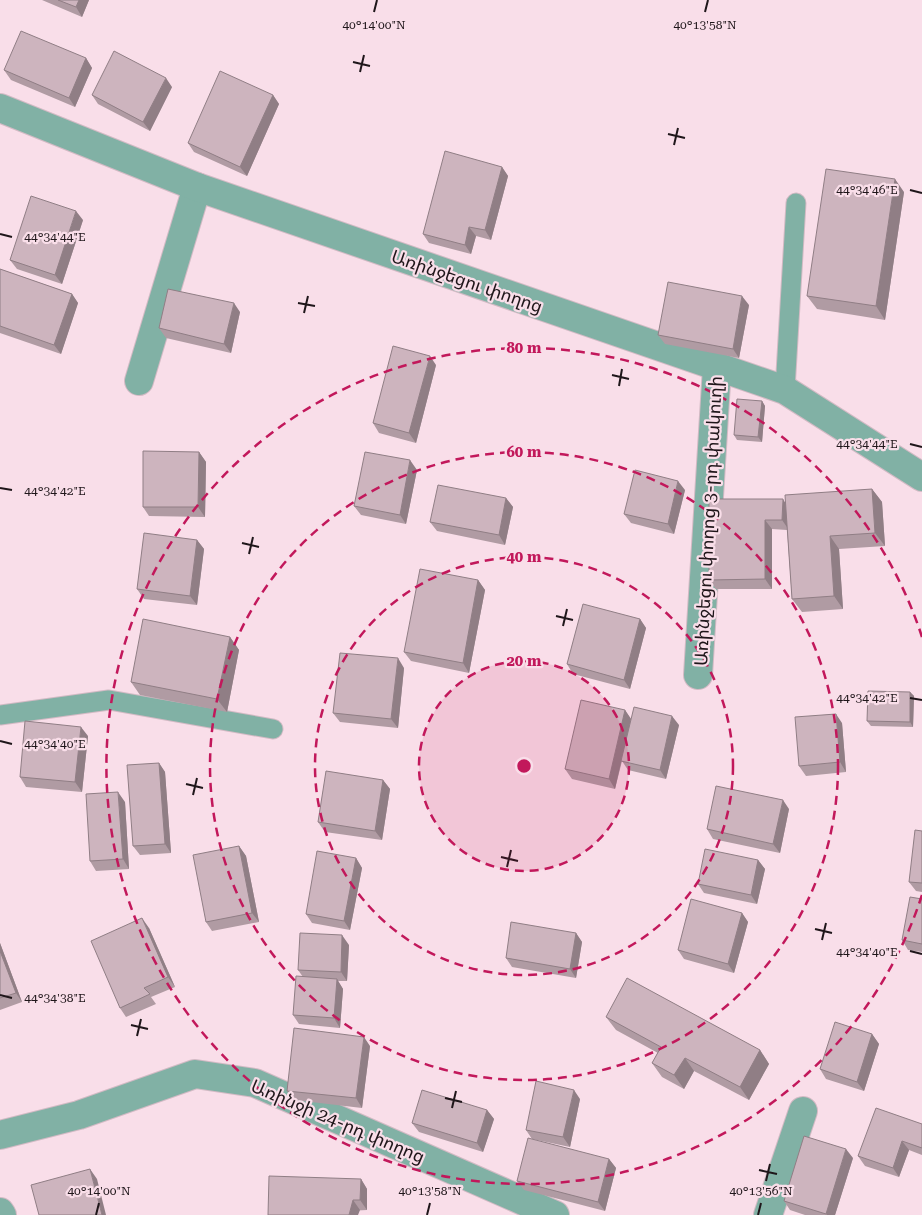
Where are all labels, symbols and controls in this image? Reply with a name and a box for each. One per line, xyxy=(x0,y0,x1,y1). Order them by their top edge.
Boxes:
text: 40°14'00"N xyxy=(342,18,406,32)
text: 40°13'58"N xyxy=(673,18,737,32)
text: 44°34'46"E xyxy=(836,183,898,197)
text: 44°34'44"E xyxy=(24,230,86,244)
street label: Առինջեցու փողոց xyxy=(389,245,545,317)
text: 80 m xyxy=(506,339,542,357)
street label: Առինջեցու փողոց 3-րդ փակուղի xyxy=(690,375,726,667)
text: 44°34'44"E xyxy=(836,437,898,451)
text: 60 m xyxy=(506,443,542,461)
text: 44°34'42"E xyxy=(24,484,86,498)
text: 40 m xyxy=(506,548,542,566)
text: 20 m xyxy=(506,652,542,670)
text: 44°34'42"E xyxy=(836,691,898,705)
text: 44°34'40"E xyxy=(24,737,86,751)
centre of rings xyxy=(515,757,533,775)
text: 44°34'40"E xyxy=(836,945,898,959)
text: 44°34'38"E xyxy=(24,991,86,1005)
street label: Առինջի 24-րդ փողոց xyxy=(248,1075,428,1167)
text: 40°14'00"N xyxy=(67,1184,131,1198)
text: 40°13'58"N xyxy=(398,1184,462,1198)
text: 40°13'56"N xyxy=(729,1184,793,1198)

